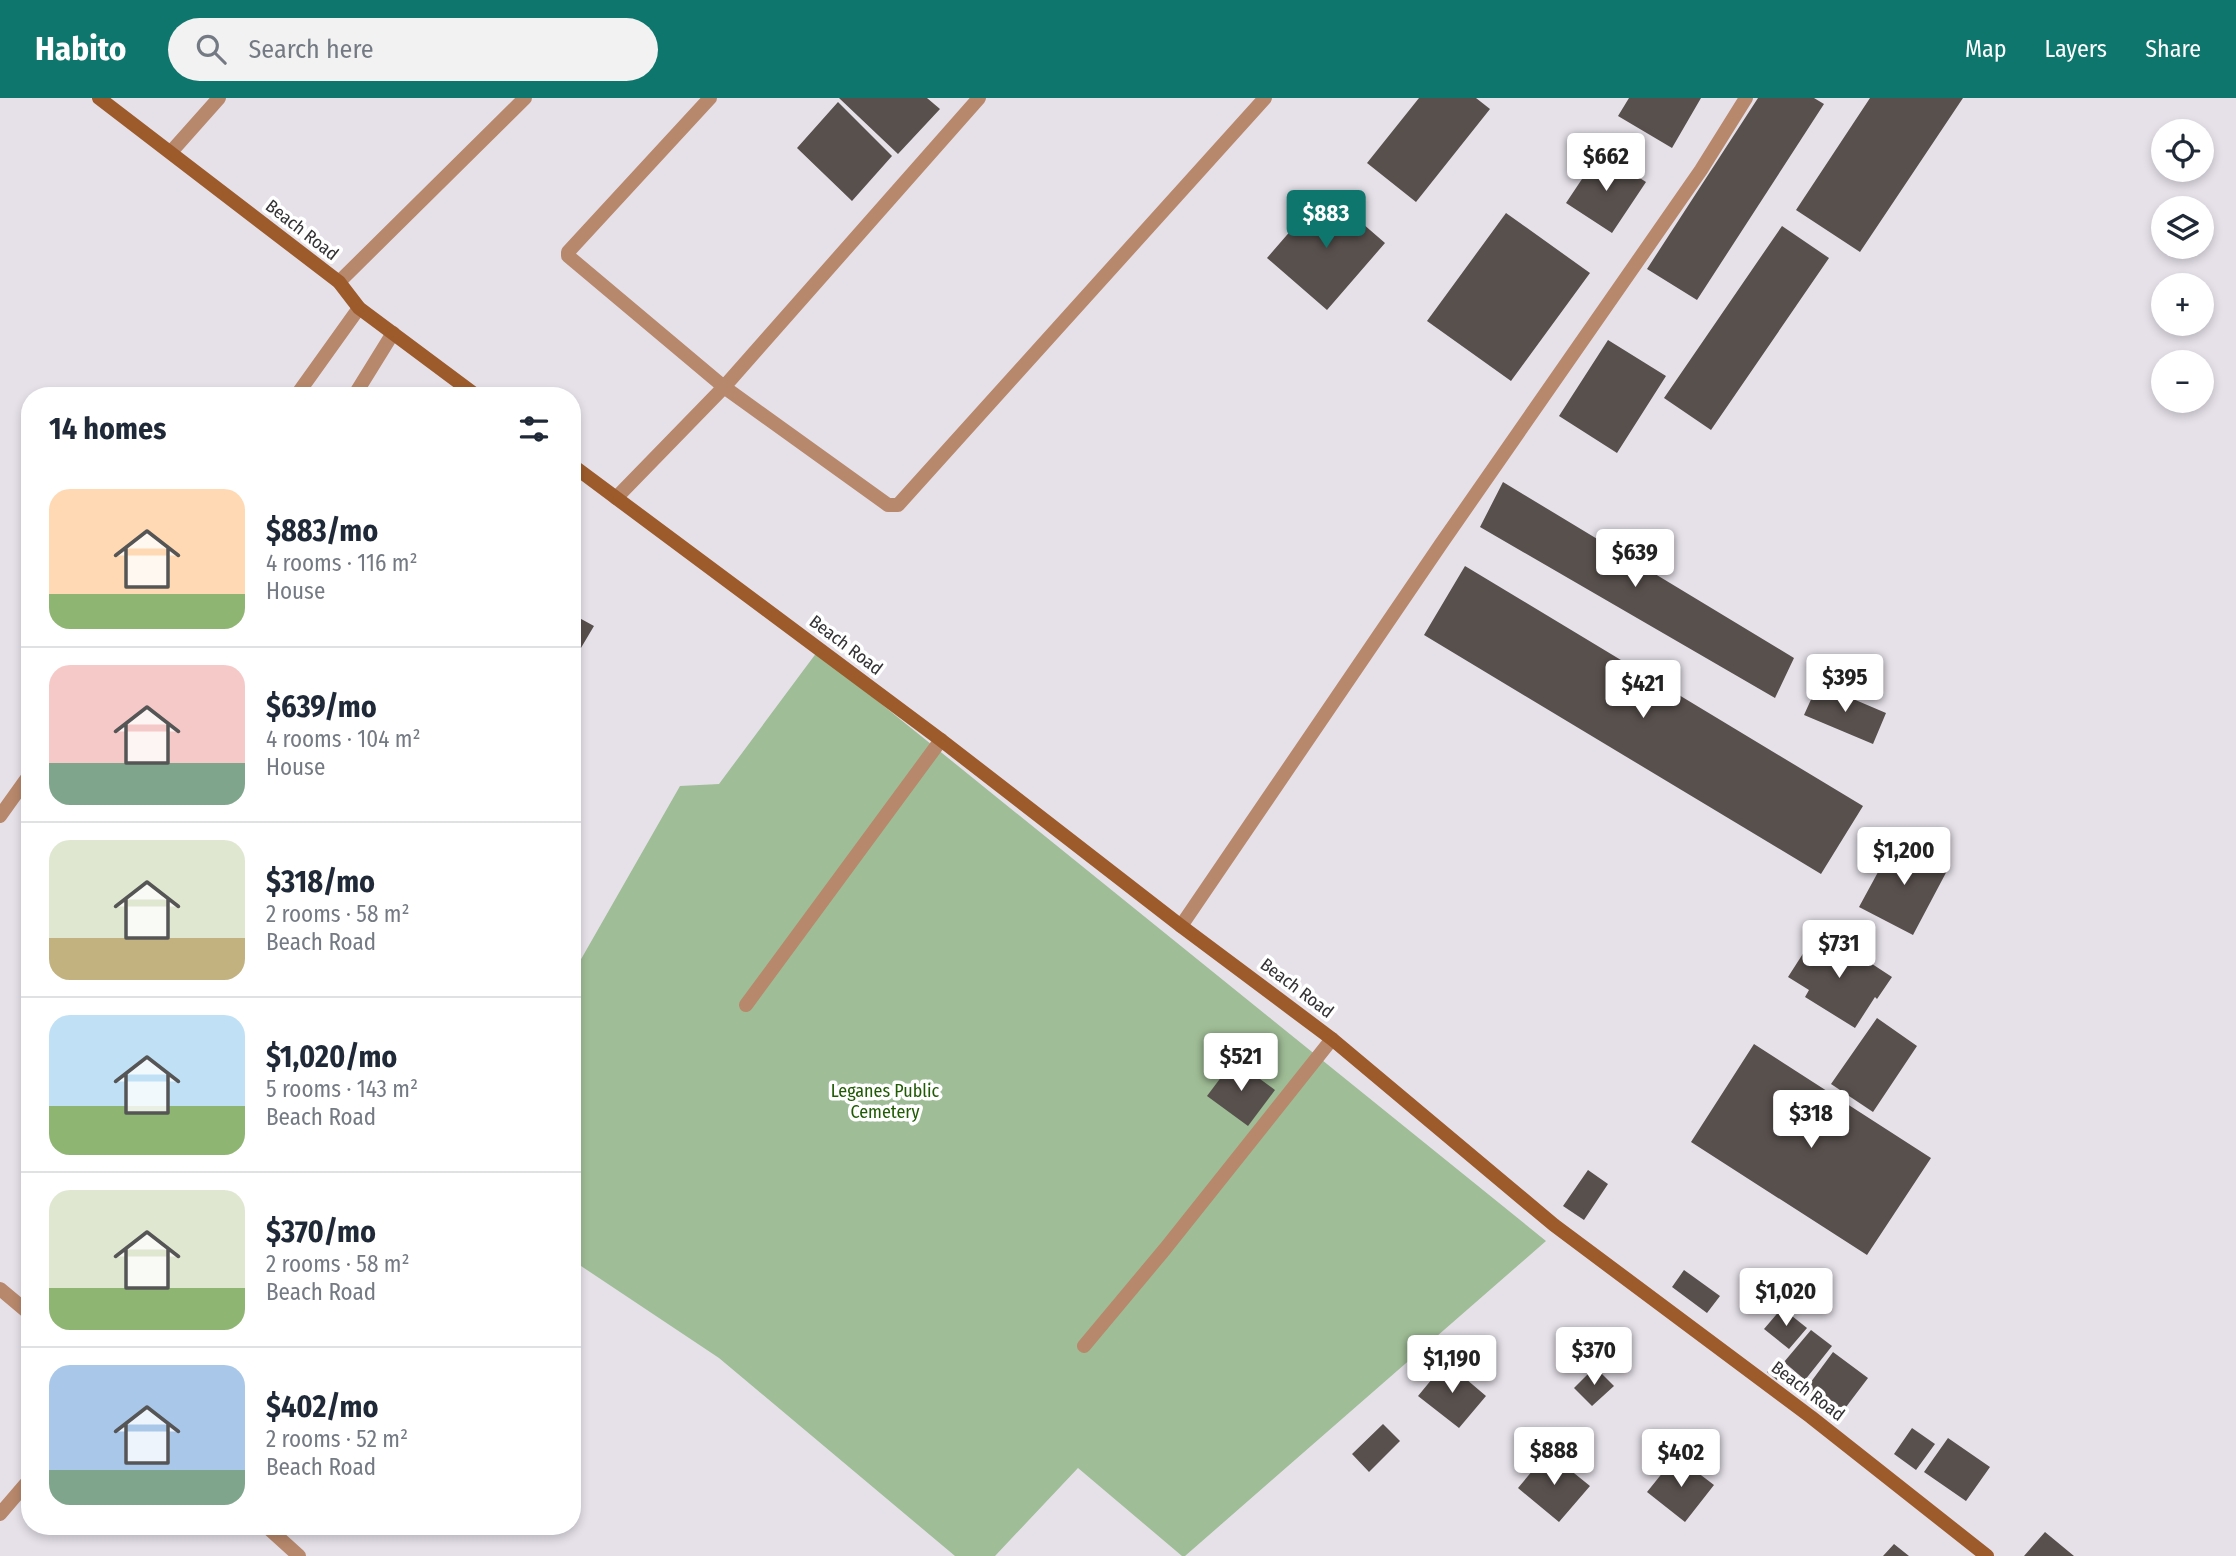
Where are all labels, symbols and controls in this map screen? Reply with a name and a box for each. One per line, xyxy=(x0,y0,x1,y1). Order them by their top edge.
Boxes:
search box xyxy=(168,18,658,81)
text: Habito xyxy=(35,29,126,69)
icon: search xyxy=(192,30,230,68)
text: Search here xyxy=(248,34,374,65)
text: Map xyxy=(1965,35,2007,63)
text: Layers xyxy=(2045,35,2107,63)
text: Share xyxy=(2145,35,2201,63)
map controls xyxy=(2151,119,2214,413)
button: locate xyxy=(2151,119,2214,182)
pin: $662 xyxy=(1565,134,1647,193)
text: $662 xyxy=(1583,142,1629,170)
pin: $883 xyxy=(1285,190,1367,250)
street label: Beach Road xyxy=(261,195,343,265)
button: layers xyxy=(2151,196,2214,259)
text: $883 xyxy=(1303,199,1349,227)
button: + xyxy=(2151,273,2214,336)
button: − xyxy=(2151,350,2214,413)
icon: filters xyxy=(515,410,553,448)
text: 14 homes xyxy=(49,411,166,447)
text: $883/mo xyxy=(266,513,378,549)
icon: home xyxy=(105,517,189,601)
pin: $639 xyxy=(1594,530,1676,589)
text: $639 xyxy=(1612,538,1658,566)
text: 4 rooms · 116 m² xyxy=(266,549,418,577)
text: House xyxy=(266,577,325,605)
street label: Beach Road xyxy=(805,610,887,680)
pin: $395 xyxy=(1804,654,1886,714)
pin: $421 xyxy=(1602,660,1684,720)
text: $395 xyxy=(1822,663,1868,691)
text: $421 xyxy=(1621,669,1665,697)
text: $639/mo xyxy=(266,689,377,725)
icon: home xyxy=(105,693,189,777)
text: 4 rooms · 104 m² xyxy=(266,725,421,753)
text: House xyxy=(266,753,325,781)
pin: $1,200 xyxy=(1847,828,1961,887)
text: $1,200 xyxy=(1873,836,1935,864)
text: $318/mo xyxy=(266,864,375,900)
icon: home xyxy=(105,868,189,952)
text: 2 rooms · 58 m² xyxy=(266,900,410,928)
pin: $731 xyxy=(1798,920,1880,980)
text: Beach Road xyxy=(266,928,376,956)
text: $731 xyxy=(1818,929,1860,957)
street label: Beach Road xyxy=(1256,953,1338,1023)
pin: $521 xyxy=(1200,1034,1282,1093)
text: $1,020/mo xyxy=(266,1039,397,1075)
text: $521 xyxy=(1220,1042,1262,1070)
icon: home xyxy=(105,1043,189,1127)
text: 5 rooms · 143 m² xyxy=(266,1075,418,1103)
park label: Leganes Public Cemetery xyxy=(831,1080,940,1123)
pin: $318 xyxy=(1770,1090,1852,1150)
text: $318 xyxy=(1789,1099,1833,1127)
text: Beach Road xyxy=(266,1103,376,1131)
text: $370/mo xyxy=(266,1214,376,1250)
icon: home xyxy=(105,1218,189,1302)
text: 2 rooms · 58 m² xyxy=(266,1250,410,1278)
pin: $1,020 xyxy=(1729,1268,1843,1328)
text: $1,020 xyxy=(1756,1277,1816,1305)
text: Beach Road xyxy=(266,1278,376,1306)
pin: $370 xyxy=(1553,1328,1635,1387)
pin: $1,190 xyxy=(1395,1336,1509,1395)
text: $370 xyxy=(1572,1336,1616,1364)
text: $1,190 xyxy=(1423,1344,1481,1372)
street label: Beach Road xyxy=(1767,1356,1849,1426)
text: $402/mo xyxy=(266,1389,378,1425)
icon: home xyxy=(105,1393,189,1477)
text: 2 rooms · 52 m² xyxy=(266,1425,408,1453)
pin: $888 xyxy=(1513,1428,1595,1487)
pin: $402 xyxy=(1640,1430,1722,1489)
text: $888 xyxy=(1530,1436,1578,1464)
text: $402 xyxy=(1658,1438,1704,1466)
text: Beach Road xyxy=(266,1453,376,1481)

